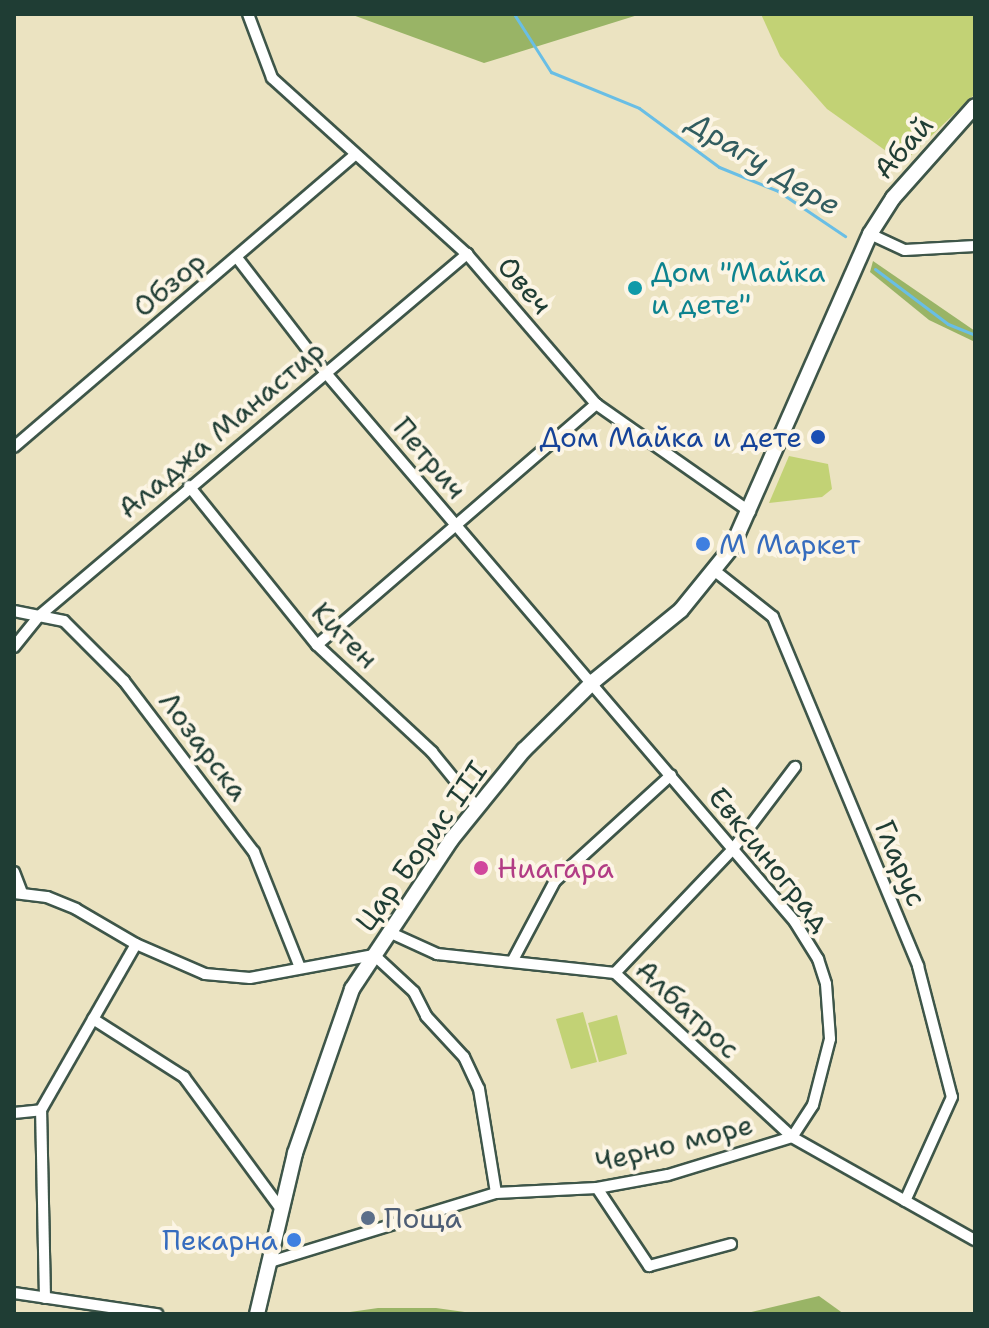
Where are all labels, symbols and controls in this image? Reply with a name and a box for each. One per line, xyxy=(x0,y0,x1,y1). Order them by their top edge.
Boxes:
water label: Драгу Дере xyxy=(681,104,847,224)
street label: Абай xyxy=(866,108,940,186)
street label: Обзор xyxy=(126,244,212,324)
street label: Овеч xyxy=(491,249,559,321)
place label: Дом "Майка и дете" xyxy=(651,255,825,321)
marker: Дом "Майка и дете" xyxy=(626,279,644,297)
street label: Аладжа Манастир xyxy=(111,333,331,525)
street label: Петрич xyxy=(386,410,474,506)
place label: Дом Майка и дете xyxy=(540,420,802,454)
marker: Дом Майка и дете xyxy=(809,428,827,446)
place label: М Маркет xyxy=(719,527,860,561)
marker: М Маркет xyxy=(694,535,712,553)
street label: Китен xyxy=(305,595,385,675)
street label: Лозарска xyxy=(152,685,256,807)
street label: Цар Борис III xyxy=(348,754,494,938)
street label: Евксиноград xyxy=(702,780,838,938)
street label: Гларус xyxy=(868,815,934,911)
place label: Ниагара xyxy=(497,851,614,885)
marker: Ниагара xyxy=(472,859,490,877)
street label: Албатрос xyxy=(629,952,747,1066)
street label: Черно море xyxy=(592,1107,756,1179)
place label: Поща xyxy=(384,1201,462,1235)
marker: Поща xyxy=(359,1209,377,1227)
place label: Пекарна xyxy=(162,1223,278,1257)
marker: Пекарна xyxy=(285,1231,303,1249)

